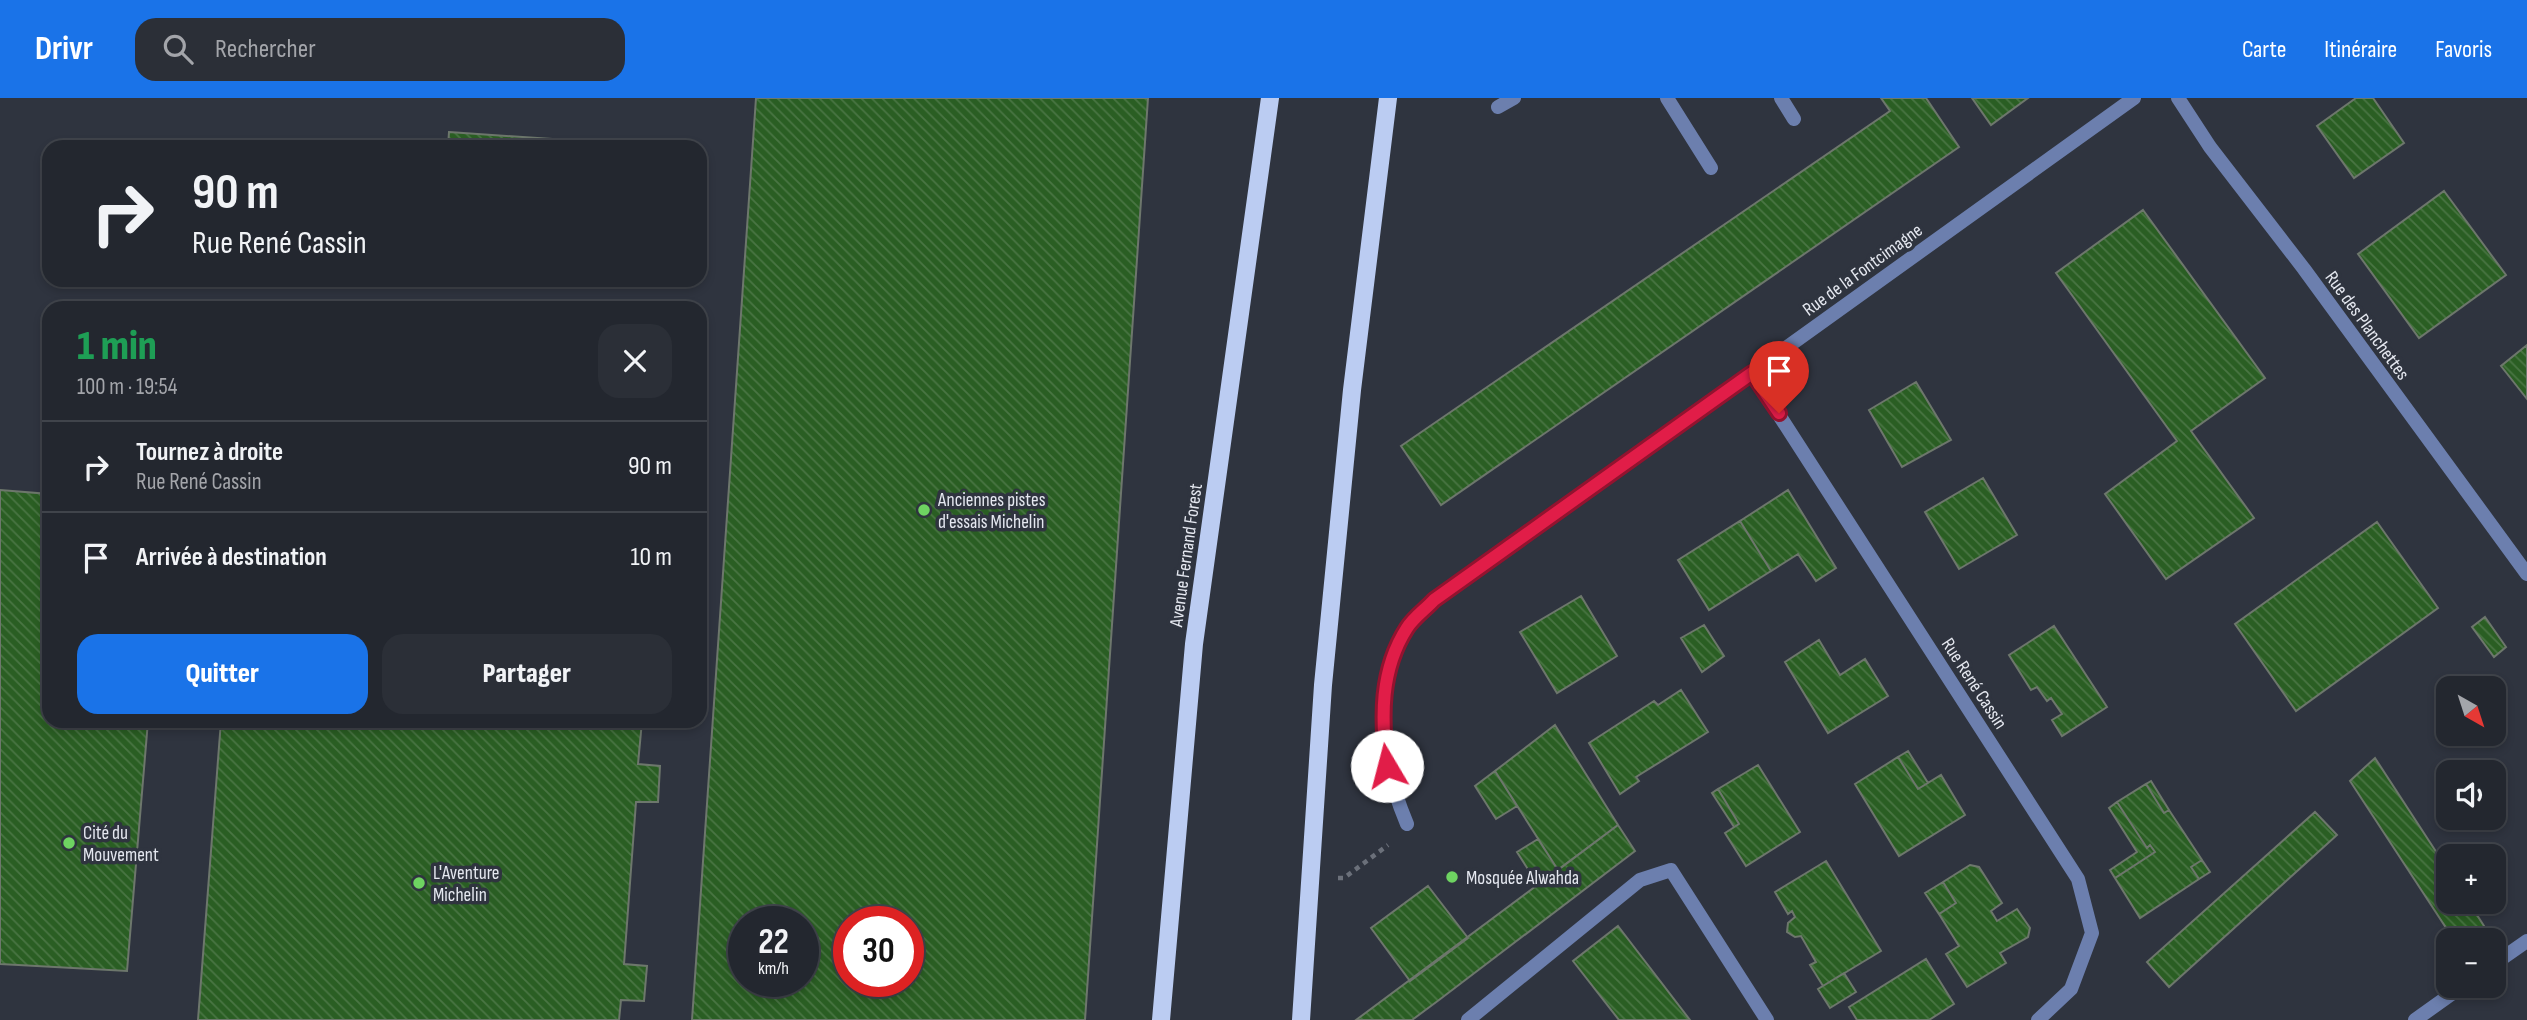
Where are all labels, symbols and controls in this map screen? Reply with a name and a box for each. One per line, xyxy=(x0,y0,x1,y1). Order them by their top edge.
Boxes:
search box xyxy=(135,18,625,81)
text: Drivr xyxy=(35,29,93,69)
icon: search xyxy=(159,30,197,68)
text: Rechercher xyxy=(215,34,316,65)
text: Carte xyxy=(2242,35,2286,64)
text: Itinéraire xyxy=(2324,35,2397,64)
text: Favoris xyxy=(2435,35,2492,64)
text: 90 m xyxy=(192,164,279,223)
icon: right xyxy=(77,168,168,259)
street label: Rue de la Fontcimagne xyxy=(1798,219,1927,321)
text: Rue René Cassin xyxy=(192,224,367,263)
street label: Rue des Planchettes xyxy=(2320,267,2414,385)
text: 1 min xyxy=(77,321,157,372)
button: close xyxy=(598,324,672,398)
pin xyxy=(1749,341,1809,413)
icon: arrive xyxy=(1760,352,1798,390)
text: 100 m · 19:54 xyxy=(77,373,177,401)
text: Tournez à droite xyxy=(136,437,283,468)
icon: right xyxy=(77,448,115,486)
text: 90 m xyxy=(628,451,672,482)
text: Rue René Cassin xyxy=(136,468,262,496)
street label: Avenue Fernand Forest xyxy=(1165,482,1208,629)
place label: Anciennes pistes d'essais Michelin xyxy=(937,489,1046,534)
marker: Anciennes pistes d'essais Michelin xyxy=(916,502,932,518)
icon: arrive xyxy=(77,539,115,577)
text: Arrivée à destination xyxy=(136,542,327,573)
text: 10 m xyxy=(630,542,672,573)
button: Quitter xyxy=(77,634,368,714)
button: Partager xyxy=(382,634,672,714)
street label: Rue René Cassin xyxy=(1936,634,2012,734)
north arrow xyxy=(2436,676,2506,746)
map controls xyxy=(2436,676,2506,998)
position arrow xyxy=(1350,729,1424,803)
button: sound xyxy=(2436,760,2506,830)
place label: Cité du Mouvement xyxy=(83,822,159,867)
marker: Cité du Mouvement xyxy=(61,835,77,851)
button: + xyxy=(2436,844,2506,914)
place label: L'Aventure Michelin xyxy=(433,862,499,907)
place label: Mosquée Alwahda xyxy=(1466,867,1579,890)
marker: Mosquée Alwahda xyxy=(1444,869,1460,885)
marker: L'Aventure Michelin xyxy=(411,875,427,891)
speed limit sign: 30 xyxy=(833,906,924,997)
text: 22 xyxy=(758,921,789,964)
button: − xyxy=(2436,928,2506,998)
text: km/h xyxy=(758,958,789,979)

